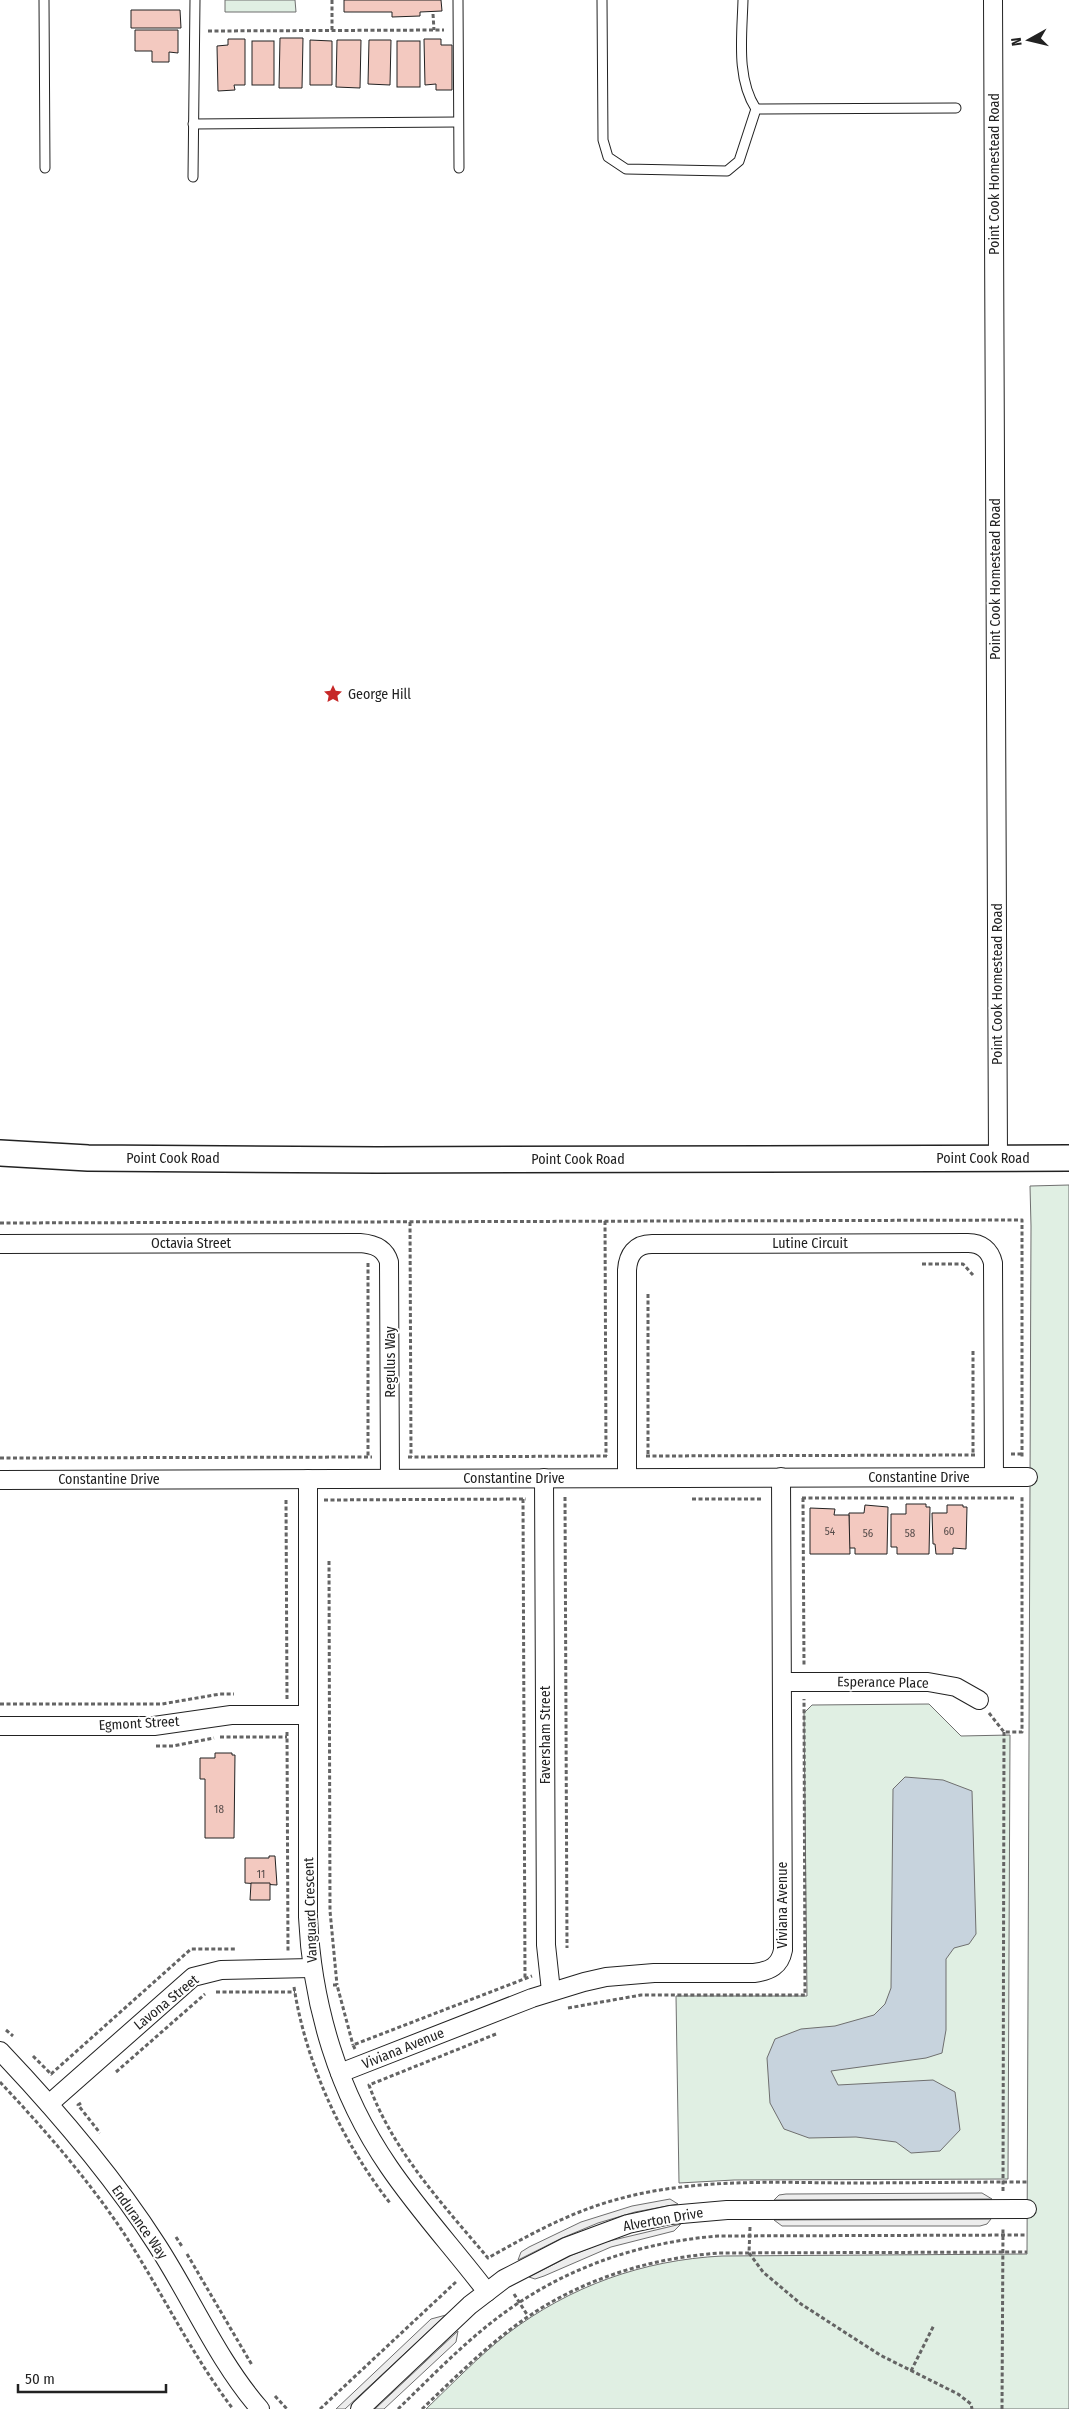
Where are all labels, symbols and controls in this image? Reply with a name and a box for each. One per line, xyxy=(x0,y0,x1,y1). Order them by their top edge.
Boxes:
north arrow xyxy=(1004,15,1054,65)
text: N xyxy=(1008,36,1026,47)
street label: Point Cook Homestead Road xyxy=(986,93,1003,255)
street label: Point Cook Homestead Road xyxy=(987,498,1004,660)
place icon: George Hill xyxy=(322,683,344,705)
place label: George Hill xyxy=(348,686,411,703)
street label: Point Cook Homestead Road xyxy=(989,903,1006,1065)
street label: Point Cook Road xyxy=(126,1150,220,1167)
street label: Point Cook Road xyxy=(936,1150,1030,1167)
street label: Point Cook Road xyxy=(531,1151,625,1168)
street label: Octavia Street xyxy=(151,1235,232,1252)
street label: Lutine Circuit xyxy=(772,1235,848,1252)
street label: Regulus Way xyxy=(382,1326,399,1398)
street label: Constantine Drive xyxy=(868,1469,970,1486)
street label: Constantine Drive xyxy=(463,1470,565,1487)
street label: Constantine Drive xyxy=(58,1471,160,1488)
house number: 54 xyxy=(825,1525,836,1538)
house number: 60 xyxy=(943,1525,955,1538)
house number: 56 xyxy=(863,1527,874,1540)
house number: 58 xyxy=(905,1527,916,1540)
street label: Esperance Place xyxy=(837,1673,929,1692)
street label: Faversham Street xyxy=(537,1685,554,1784)
street label: Egmont Street xyxy=(98,1713,180,1734)
house number: 18 xyxy=(214,1803,224,1816)
street label: Vanguard Crescent xyxy=(300,1856,321,1963)
street label: Viviana Avenue xyxy=(774,1861,791,1948)
house number: 11 xyxy=(257,1868,265,1881)
street label: Lavona Street xyxy=(131,1971,202,2034)
street label: Viviana Avenue xyxy=(360,2024,447,2073)
street label: Endurance Way xyxy=(108,2182,172,2263)
street label: Alverton Drive xyxy=(622,2204,704,2235)
scale bar xyxy=(18,2362,165,2394)
text: 50 m xyxy=(25,2370,55,2388)

